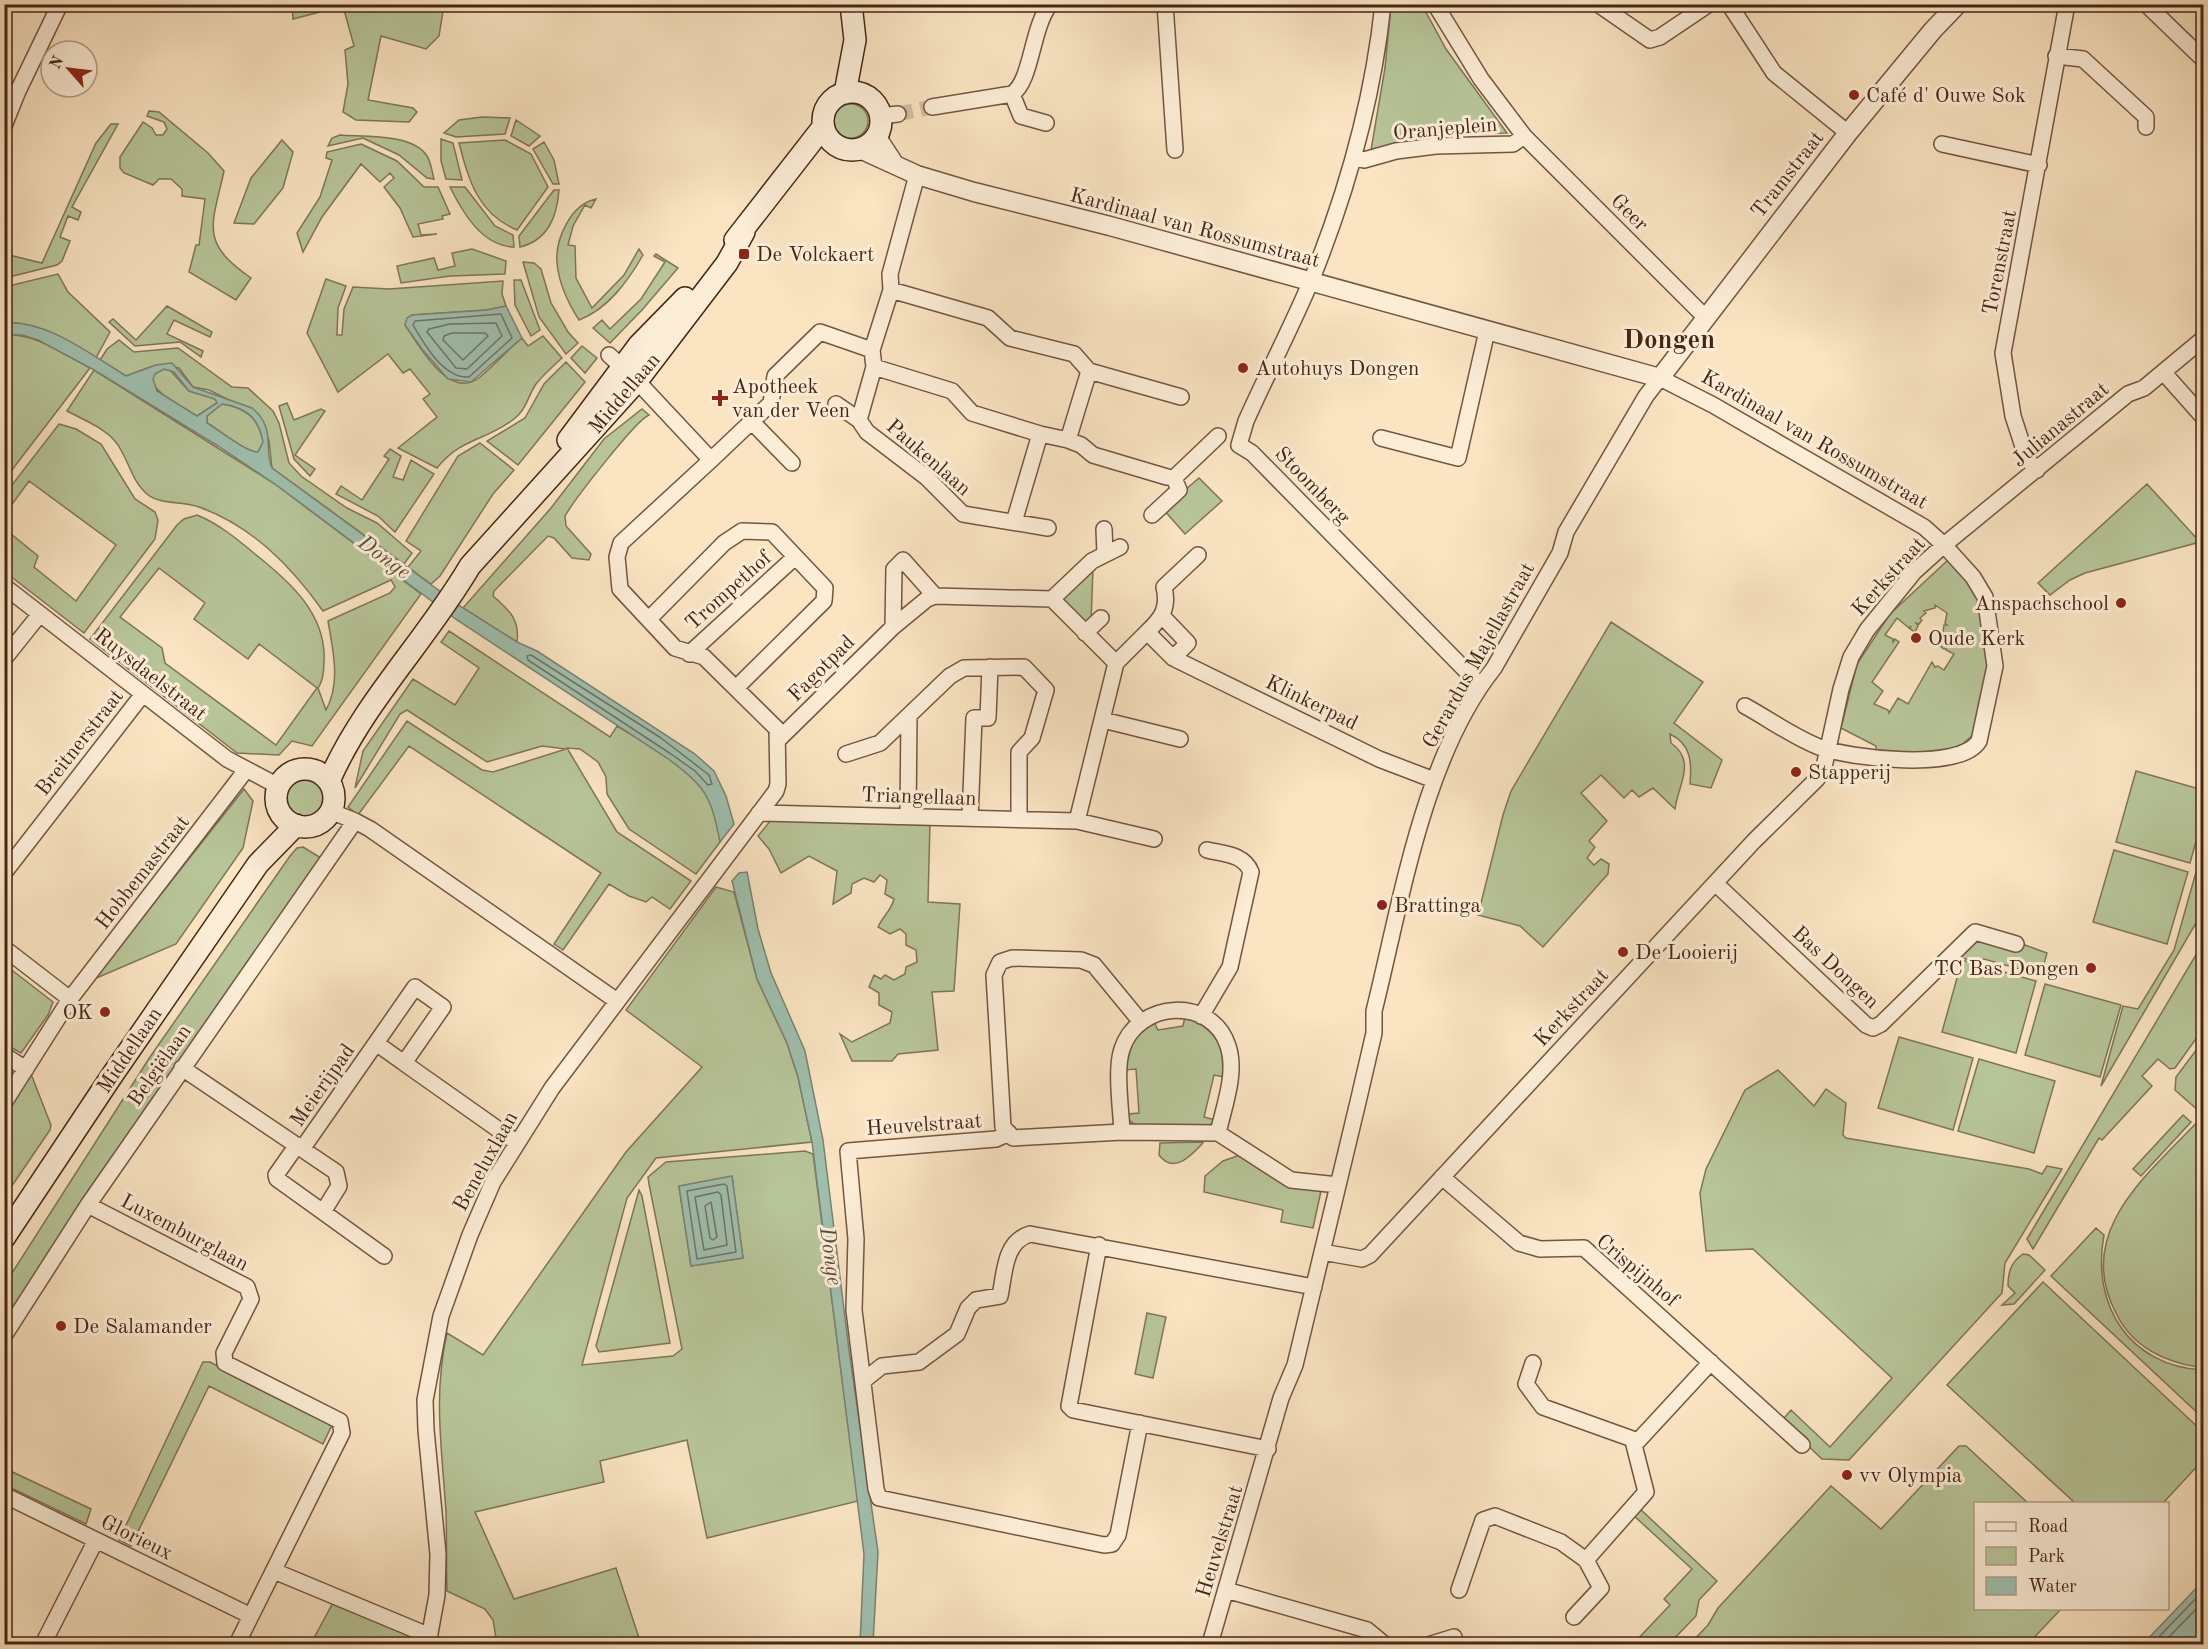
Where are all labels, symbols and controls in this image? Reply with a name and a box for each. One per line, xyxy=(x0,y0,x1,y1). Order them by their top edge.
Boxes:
north arrow xyxy=(39,39,99,99)
text: N xyxy=(48,53,68,72)
place label: Café d' Ouwe Sok xyxy=(1866,86,2026,107)
marker: Café d' Ouwe Sok xyxy=(1847,88,1861,102)
street label: Oranjeplein xyxy=(1392,114,1498,145)
street label: Tramstraat xyxy=(1748,128,1828,222)
street label: Kardinaal van Rossumstraat xyxy=(1067,185,1322,272)
street label: Geer xyxy=(1606,190,1652,236)
street label: Torenstraat xyxy=(1980,208,2021,317)
place label: De Volckaert xyxy=(756,245,874,266)
marker: De Volckaert xyxy=(737,247,751,261)
district label: Dongen xyxy=(1623,327,1715,354)
street label: Middellaan xyxy=(586,350,665,438)
place label: Autohuys Dongen xyxy=(1255,359,1419,380)
marker: Autohuys Dongen xyxy=(1236,361,1250,375)
street label: Kardinaal van Rossumstraat xyxy=(1697,367,1931,514)
place label: Apotheek van der Veen xyxy=(732,377,850,422)
street label: Julianastraat xyxy=(2009,379,2113,471)
marker: Apotheek van der Veen xyxy=(713,391,727,405)
street label: Paukenlaan xyxy=(882,416,974,500)
street label: Stoomberg xyxy=(1270,443,1354,529)
water label: Donge xyxy=(353,531,414,584)
street label: Kerkstraat xyxy=(1848,533,1930,621)
street label: Trompethof xyxy=(682,547,777,635)
street label: Gerardus Majellastraat xyxy=(1420,559,1539,752)
place label: Anspachschool xyxy=(1974,594,2109,615)
marker: Anspachschool xyxy=(2114,596,2128,610)
street label: Ruysdaelstraat xyxy=(90,625,210,725)
place label: Oude Kerk xyxy=(1928,629,2026,650)
marker: Oude Kerk xyxy=(1909,631,1923,645)
street label: Fagotpad xyxy=(785,632,859,706)
street label: Klinkerpad xyxy=(1262,672,1361,735)
street label: Breitnerstraat xyxy=(32,686,128,800)
place label: Stapperij xyxy=(1808,763,1891,784)
marker: Stapperij xyxy=(1789,765,1803,779)
street label: Triangellaan xyxy=(861,785,977,810)
street label: Hobbemastraat xyxy=(92,812,194,934)
place label: Brattinga xyxy=(1394,896,1481,917)
marker: Brattinga xyxy=(1375,898,1389,912)
street label: Bas Dongen xyxy=(1787,923,1882,1013)
place label: De Looierij xyxy=(1635,943,1738,964)
marker: De Looierij xyxy=(1616,945,1630,959)
place label: TC Bas Dongen xyxy=(1934,959,2079,980)
marker: TC Bas Dongen xyxy=(2084,961,2098,975)
street label: Kerkstraat xyxy=(1531,965,1613,1051)
place label: OK xyxy=(62,1003,93,1024)
street label: Middellaan xyxy=(94,1004,166,1097)
marker: OK xyxy=(98,1005,112,1019)
street label: Belgiëlaan xyxy=(125,1021,196,1110)
street label: Meierijpad xyxy=(287,1041,359,1131)
street label: Beneluxlaan xyxy=(450,1108,522,1215)
street label: Heuvelstraat xyxy=(865,1111,983,1140)
street label: Luxemburglaan xyxy=(117,1191,252,1276)
water label: Donge xyxy=(815,1225,845,1287)
street label: Crispijnhof xyxy=(1592,1231,1683,1312)
place label: De Salamander xyxy=(73,1317,212,1338)
marker: De Salamander xyxy=(54,1319,68,1333)
place label: vv Olympia xyxy=(1859,1466,1962,1487)
marker: vv Olympia xyxy=(1840,1468,1854,1482)
street label: Heuvelstraat xyxy=(1193,1483,1247,1600)
legend xyxy=(1974,1502,2169,1610)
street label: Glorieux xyxy=(97,1512,176,1565)
text: Road xyxy=(2028,1518,2068,1536)
text: Park xyxy=(2028,1548,2065,1566)
text: Water xyxy=(2028,1578,2077,1596)

